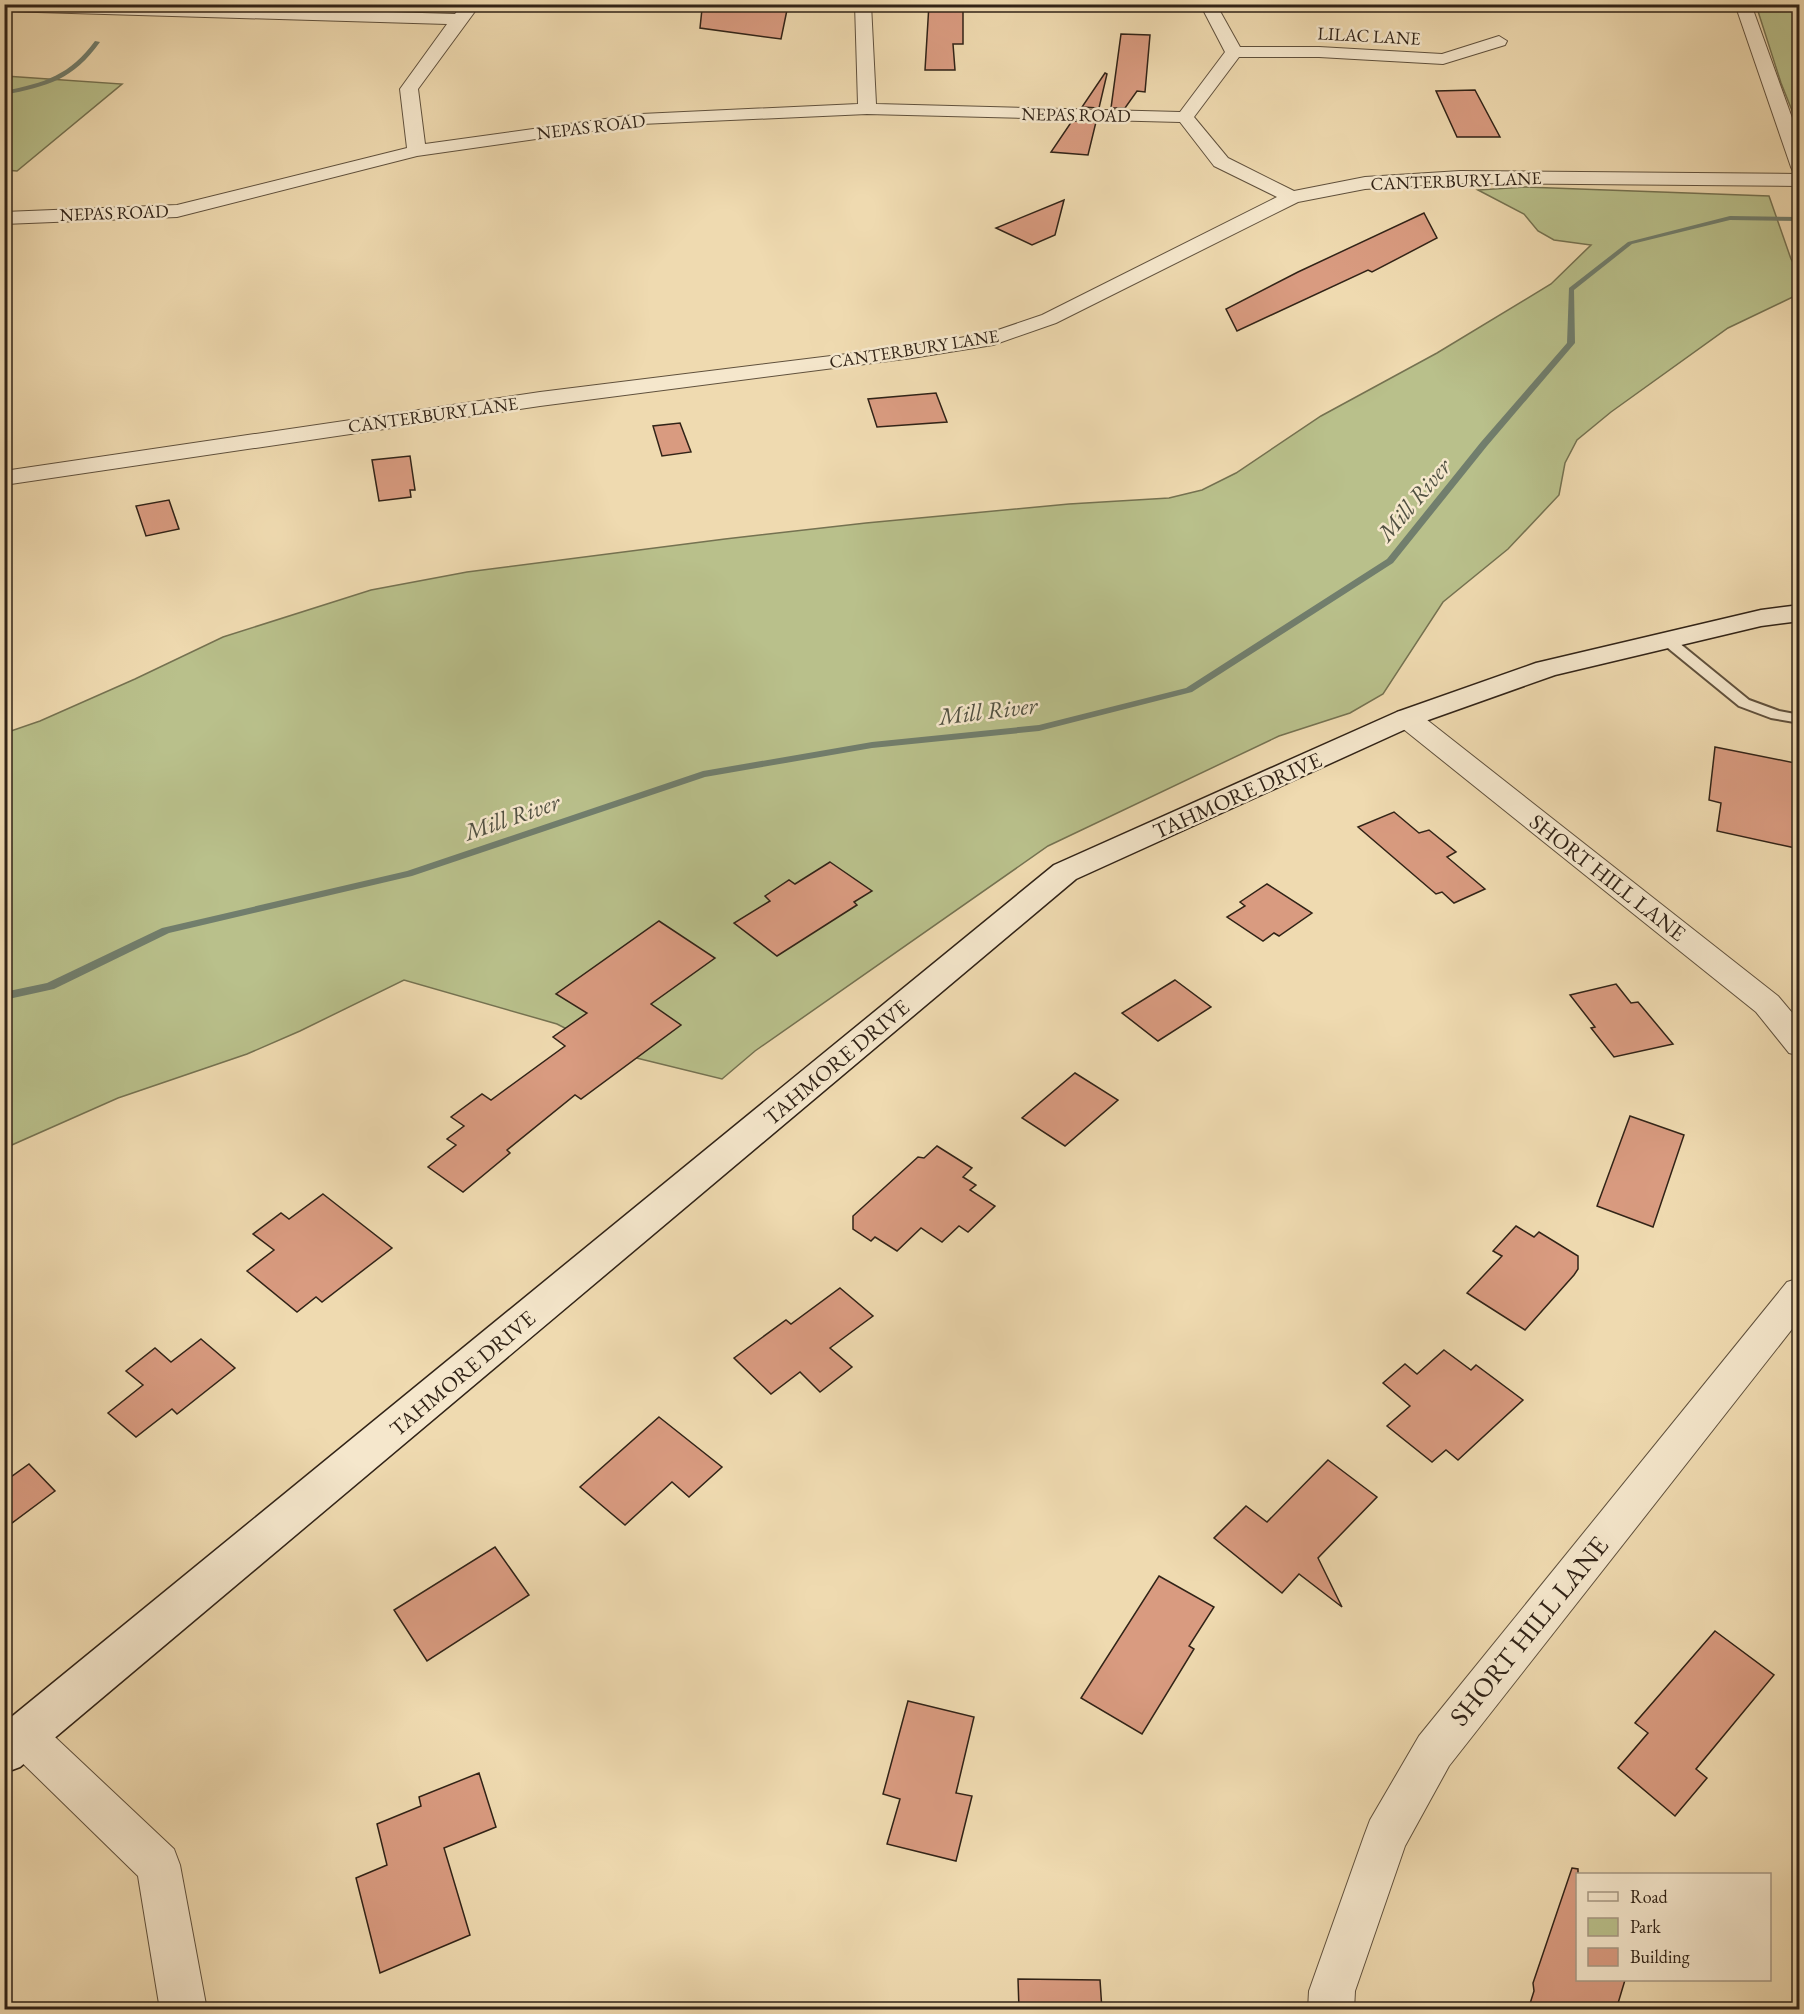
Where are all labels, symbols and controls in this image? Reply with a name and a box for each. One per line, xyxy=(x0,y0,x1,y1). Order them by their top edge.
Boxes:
street label: LILAC LANE xyxy=(1317,21,1421,50)
street label: NEPAS ROAD xyxy=(1021,102,1131,127)
street label: NEPAS ROAD xyxy=(535,108,647,145)
street label: CANTERBURY LANE xyxy=(1370,166,1542,195)
street label: NEPAS ROAD xyxy=(59,199,169,226)
street label: CANTERBURY LANE xyxy=(828,324,1000,373)
street label: CANTERBURY LANE xyxy=(347,391,519,438)
water label: Mill River xyxy=(1369,450,1459,549)
water label: Mill River xyxy=(935,689,1041,732)
street label: TAHMORE DRIVE xyxy=(1148,745,1326,846)
water label: Mill River xyxy=(458,785,566,848)
street label: SHORT HILL LANE xyxy=(1524,807,1692,948)
street label: TAHMORE DRIVE xyxy=(757,993,915,1132)
street label: TAHMORE DRIVE xyxy=(383,1304,541,1443)
street label: SHORT HILL LANE xyxy=(1441,1529,1616,1733)
legend xyxy=(1576,1873,1771,1981)
text: Road xyxy=(1630,1885,1669,1908)
text: Park xyxy=(1630,1915,1661,1938)
text: Building xyxy=(1630,1945,1690,1968)

